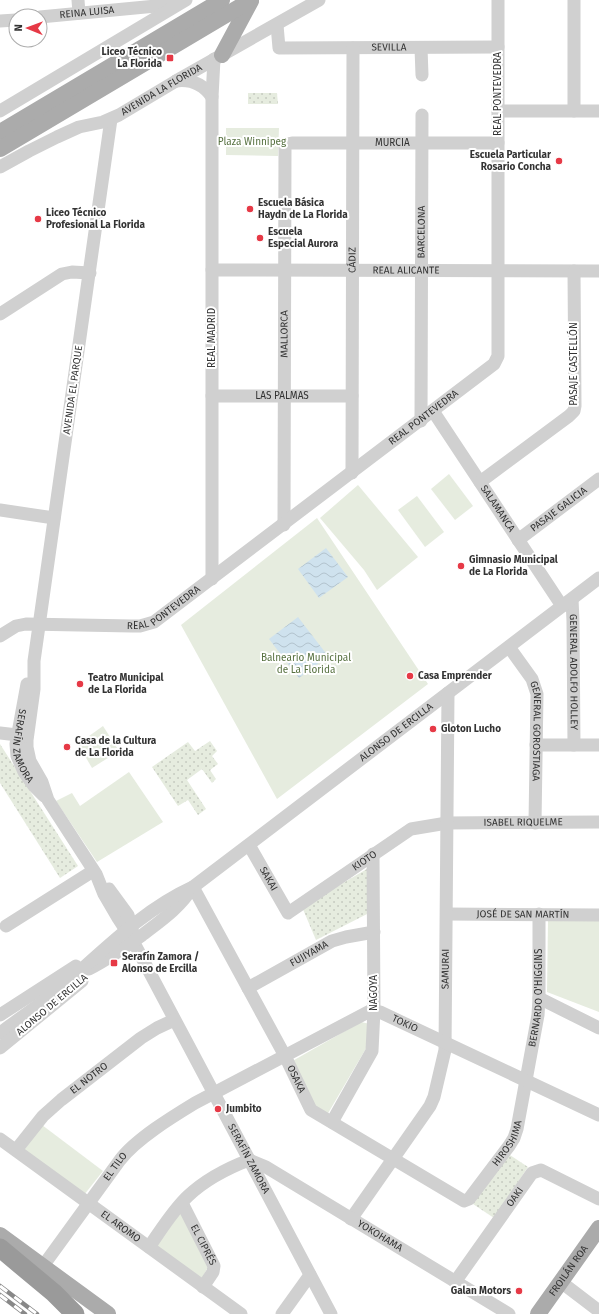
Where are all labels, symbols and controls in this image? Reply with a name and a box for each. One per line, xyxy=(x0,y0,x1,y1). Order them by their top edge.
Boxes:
street label: REINA LUISA xyxy=(59,4,115,21)
north arrow xyxy=(8,8,48,48)
text: N xyxy=(12,24,25,32)
street label: SEVILLA xyxy=(371,41,407,54)
place label: Liceo Técnico La Florida xyxy=(102,45,163,70)
street label: REAL PONTEVEDRA xyxy=(492,52,504,136)
marker: Liceo Técnico La Florida xyxy=(165,53,175,63)
street label: AVENIDA LA FLORIDA xyxy=(119,61,204,118)
park label: Plaza Winnipeg xyxy=(218,136,287,148)
street label: MURCIA xyxy=(375,137,410,149)
place label: Escuela Particular Rosario Concha xyxy=(470,149,552,173)
marker: Escuela Particular Rosario Concha xyxy=(554,156,564,166)
place label: Escuela Básica Haydn de La Florida xyxy=(258,196,348,221)
marker: Escuela Básica Haydn de La Florida xyxy=(245,204,255,214)
street label: BARCELONA xyxy=(416,205,428,258)
place label: Liceo Técnico Profesional La Florida xyxy=(46,206,146,231)
marker: Liceo Técnico Profesional La Florida xyxy=(33,214,43,224)
place label: Escuela Especial Aurora xyxy=(268,226,339,250)
marker: Escuela Especial Aurora xyxy=(255,233,265,243)
street label: CÁDIZ xyxy=(344,247,359,273)
street label: REAL ALICANTE xyxy=(372,264,440,277)
street label: REAL MADRID xyxy=(206,308,218,368)
street label: MALLORCA xyxy=(278,310,291,358)
street label: PASAJE CASTELLÓN xyxy=(566,322,580,406)
street label: AVENIDA EL PARQUE xyxy=(61,345,85,435)
street label: REAL PONTEVEDRA xyxy=(386,387,461,448)
street label: LAS PALMAS xyxy=(255,390,309,402)
street label: SALAMANCA xyxy=(478,483,517,534)
street label: PASAJE GALICIA xyxy=(528,484,590,534)
place label: Gimnasio Municipal de La Florida xyxy=(469,554,558,578)
marker: Gimnasio Municipal de La Florida xyxy=(456,561,466,571)
street label: REAL PONTEVEDRA xyxy=(127,583,203,632)
street label: GENERAL ADOLFO HOLLEY xyxy=(567,614,580,731)
park label: Balneario Municipal de La Florida xyxy=(261,652,351,676)
place label: Casa Emprender xyxy=(418,670,493,682)
marker: Casa Emprender xyxy=(405,671,415,681)
place label: Teatro Municipal de La Florida xyxy=(88,672,164,696)
marker: Teatro Municipal de La Florida xyxy=(75,679,85,689)
street label: GENERAL GOROSTIAGA xyxy=(527,679,543,781)
street label: ALONSO DE ERCILLA xyxy=(357,700,435,764)
street label: SERAFÍN ZAMORA xyxy=(10,708,36,786)
place label: Gloton Lucho xyxy=(441,723,501,735)
marker: Gloton Lucho xyxy=(428,724,438,734)
place label: Casa de la Cultura de La Florida xyxy=(75,735,157,759)
marker: Casa de la Cultura de La Florida xyxy=(62,742,72,752)
street label: ISABEL RIQUELME xyxy=(484,816,563,829)
street label: KIOTO xyxy=(350,848,379,873)
street label: SAKAI xyxy=(257,865,280,893)
street label: JOSÉ DE SAN MARTÍN xyxy=(477,906,569,921)
street label: FUJIYAMA xyxy=(288,938,330,969)
street label: BERNARDO O'HIGGINS xyxy=(526,948,545,1048)
street label: SAMURAI xyxy=(440,949,452,989)
place label: Serafín Zamora / Alonso de Ercilla xyxy=(121,950,199,975)
marker: Serafín Zamora / Alonso de Ercilla xyxy=(109,958,119,968)
street label: ALONSO DE ERCILLA xyxy=(14,972,90,1038)
street label: NAGOYA xyxy=(368,975,380,1011)
street label: TOKIO xyxy=(390,1012,420,1035)
street label: EL NOTRO xyxy=(68,1060,110,1097)
street label: OSAKA xyxy=(284,1063,308,1095)
place label: Jumbito xyxy=(225,1103,262,1115)
marker: Jumbito xyxy=(213,1104,223,1114)
street label: HIROSHIMA xyxy=(490,1119,525,1169)
street label: SERAFÍN ZAMORA xyxy=(225,1122,272,1196)
street label: EL TILO xyxy=(101,1150,130,1183)
street label: OAKI xyxy=(504,1185,526,1209)
street label: EL AROMO xyxy=(98,1208,143,1245)
street label: YOKOHAMA xyxy=(355,1218,405,1254)
street label: EL CIPRÉS xyxy=(188,1223,219,1268)
street label: FROILÁN ROA xyxy=(547,1243,591,1299)
place label: Galan Motors xyxy=(451,1285,511,1297)
marker: Galan Motors xyxy=(514,1286,524,1296)

